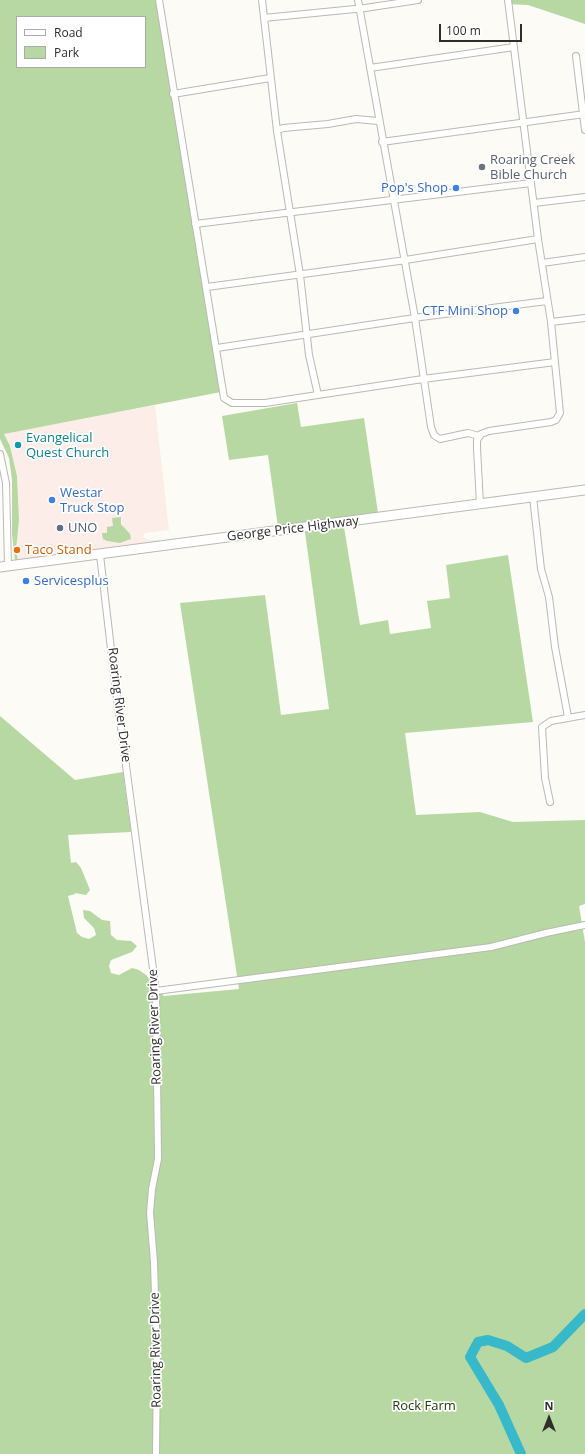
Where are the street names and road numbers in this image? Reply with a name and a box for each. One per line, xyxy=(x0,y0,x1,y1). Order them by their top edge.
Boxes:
street label: George Price Highway xyxy=(226,513,360,545)
street label: Roaring River Drive xyxy=(104,647,134,763)
street label: Roaring River Drive xyxy=(145,969,165,1085)
street label: Roaring River Drive xyxy=(147,1292,165,1408)

